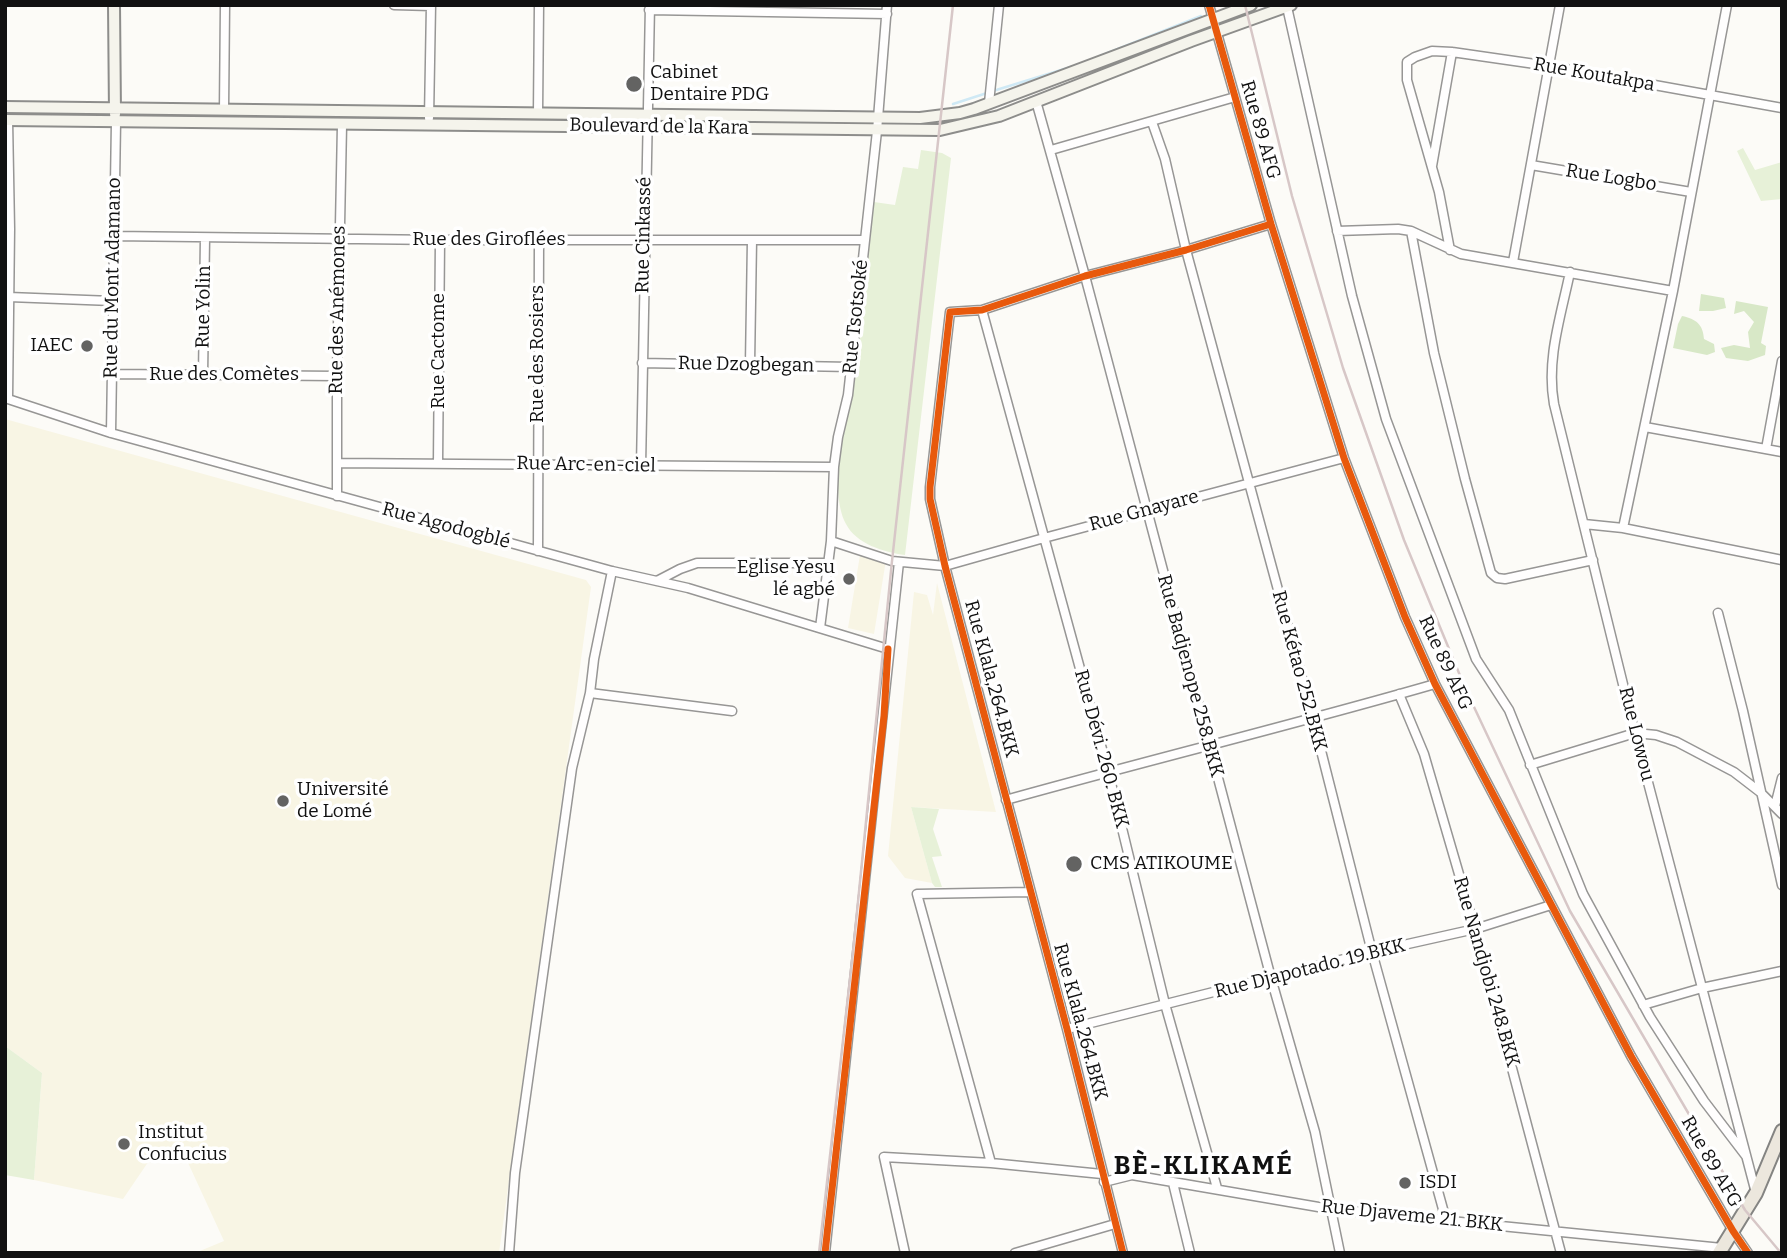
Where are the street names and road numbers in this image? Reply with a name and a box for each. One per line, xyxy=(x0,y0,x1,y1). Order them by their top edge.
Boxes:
street label: Rue Koutakpa xyxy=(1532,53,1656,97)
street label: Rue 89 AFG xyxy=(1235,78,1285,182)
street label: Boulevard de la Kara xyxy=(569,114,749,140)
street label: Rue Logbo xyxy=(1564,160,1658,196)
street label: Rue Cinkassé xyxy=(632,176,656,294)
street label: Rue du Mont Adamano xyxy=(100,177,126,379)
street label: Rue des Anémones xyxy=(325,225,351,395)
street label: Rue des Giroflées xyxy=(412,229,566,251)
street label: Rue Tsotsoké xyxy=(839,258,873,376)
street label: Rue Yolin xyxy=(192,265,216,349)
street label: Rue des Rosiers xyxy=(527,285,549,423)
street label: Rue Cactome xyxy=(428,293,450,409)
street label: Rue Dzogbegan xyxy=(678,352,814,378)
street label: Rue des Comètes xyxy=(149,364,299,386)
street label: Rue Arc-en-ciel xyxy=(516,452,656,478)
street label: Rue Gnayare xyxy=(1087,485,1201,537)
street label: Rue Agodogblé xyxy=(379,498,513,554)
street label: Rue Badjenope 258.BKK xyxy=(1152,572,1228,780)
street label: Rue Kétao 252.BKK xyxy=(1267,588,1331,754)
street label: Rue Klala,264.BKK xyxy=(959,598,1023,760)
street label: Rue 89 AFG xyxy=(1413,612,1477,714)
street label: Rue Dévi. 260. BKK xyxy=(1069,667,1133,831)
street label: Rue Lowou xyxy=(1613,684,1659,784)
street label: Rue Nandjobi 248.BKK xyxy=(1448,874,1524,1070)
street label: Rue Djapotado. 19.BKK xyxy=(1212,934,1408,1004)
street label: Rue Klala.264.BKK xyxy=(1048,941,1112,1103)
street label: Rue 89 AFG xyxy=(1676,1112,1746,1212)
street label: Rue Djaveme 21. BKK xyxy=(1320,1195,1504,1237)

